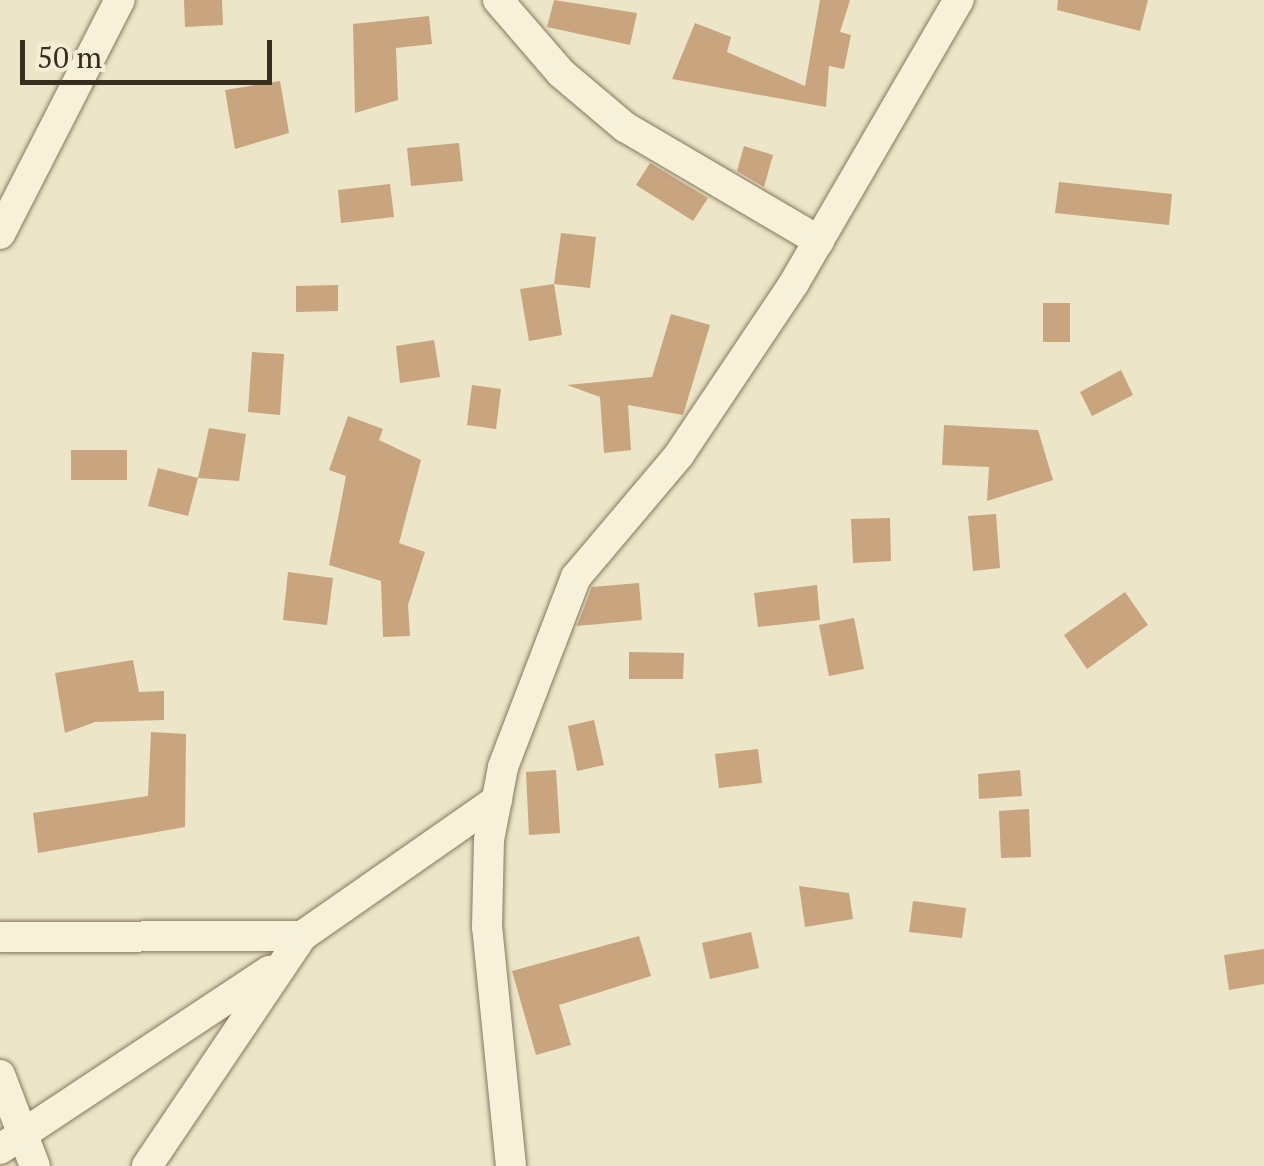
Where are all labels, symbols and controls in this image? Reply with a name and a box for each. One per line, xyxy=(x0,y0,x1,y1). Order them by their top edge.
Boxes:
scale bar xyxy=(25,20,278,82)
text: 50 m xyxy=(37,37,102,77)

